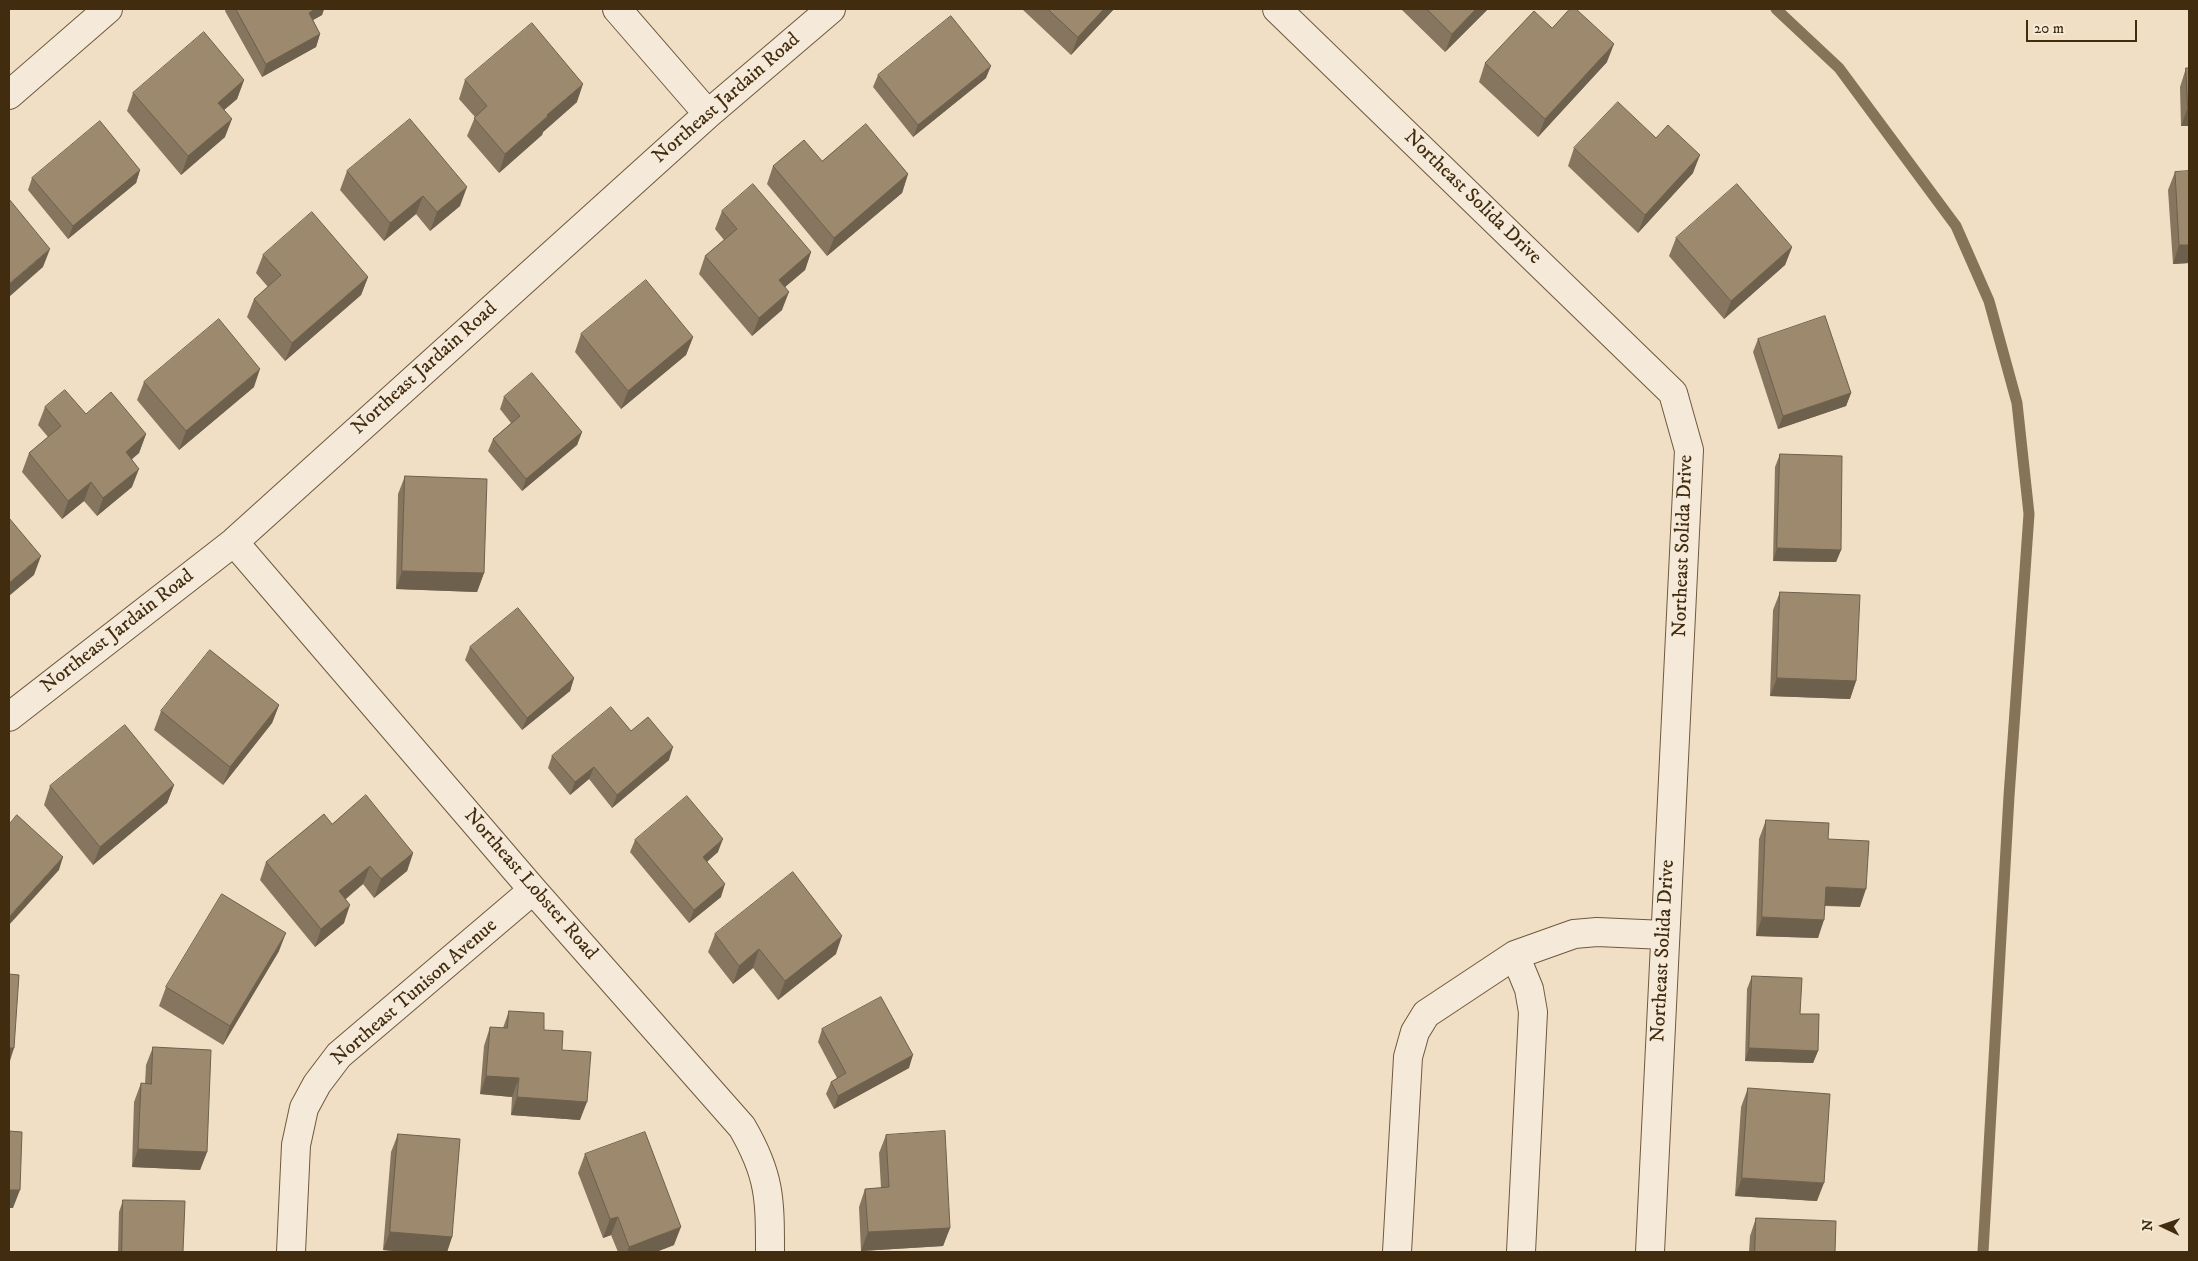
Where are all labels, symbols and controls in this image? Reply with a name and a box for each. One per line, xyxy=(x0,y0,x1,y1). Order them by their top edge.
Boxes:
scale bar xyxy=(2028,10,2139,42)
text: 20 m xyxy=(2034,19,2064,38)
street label: Northeast Jardain Road xyxy=(648,29,806,169)
street label: Northeast Solida Drive xyxy=(1398,126,1546,270)
street label: Northeast Jardain Road xyxy=(347,297,503,441)
street label: Northeast Solida Drive xyxy=(1669,454,1699,638)
street label: Northeast Jardain Road xyxy=(37,565,199,699)
street label: Northeast Lobster Road xyxy=(458,805,602,965)
street label: Northeast Solida Drive xyxy=(1647,859,1681,1043)
street label: Northeast Tunison Avenue xyxy=(327,914,503,1072)
north arrow xyxy=(2138,1201,2188,1251)
text: N xyxy=(2139,1219,2157,1231)

